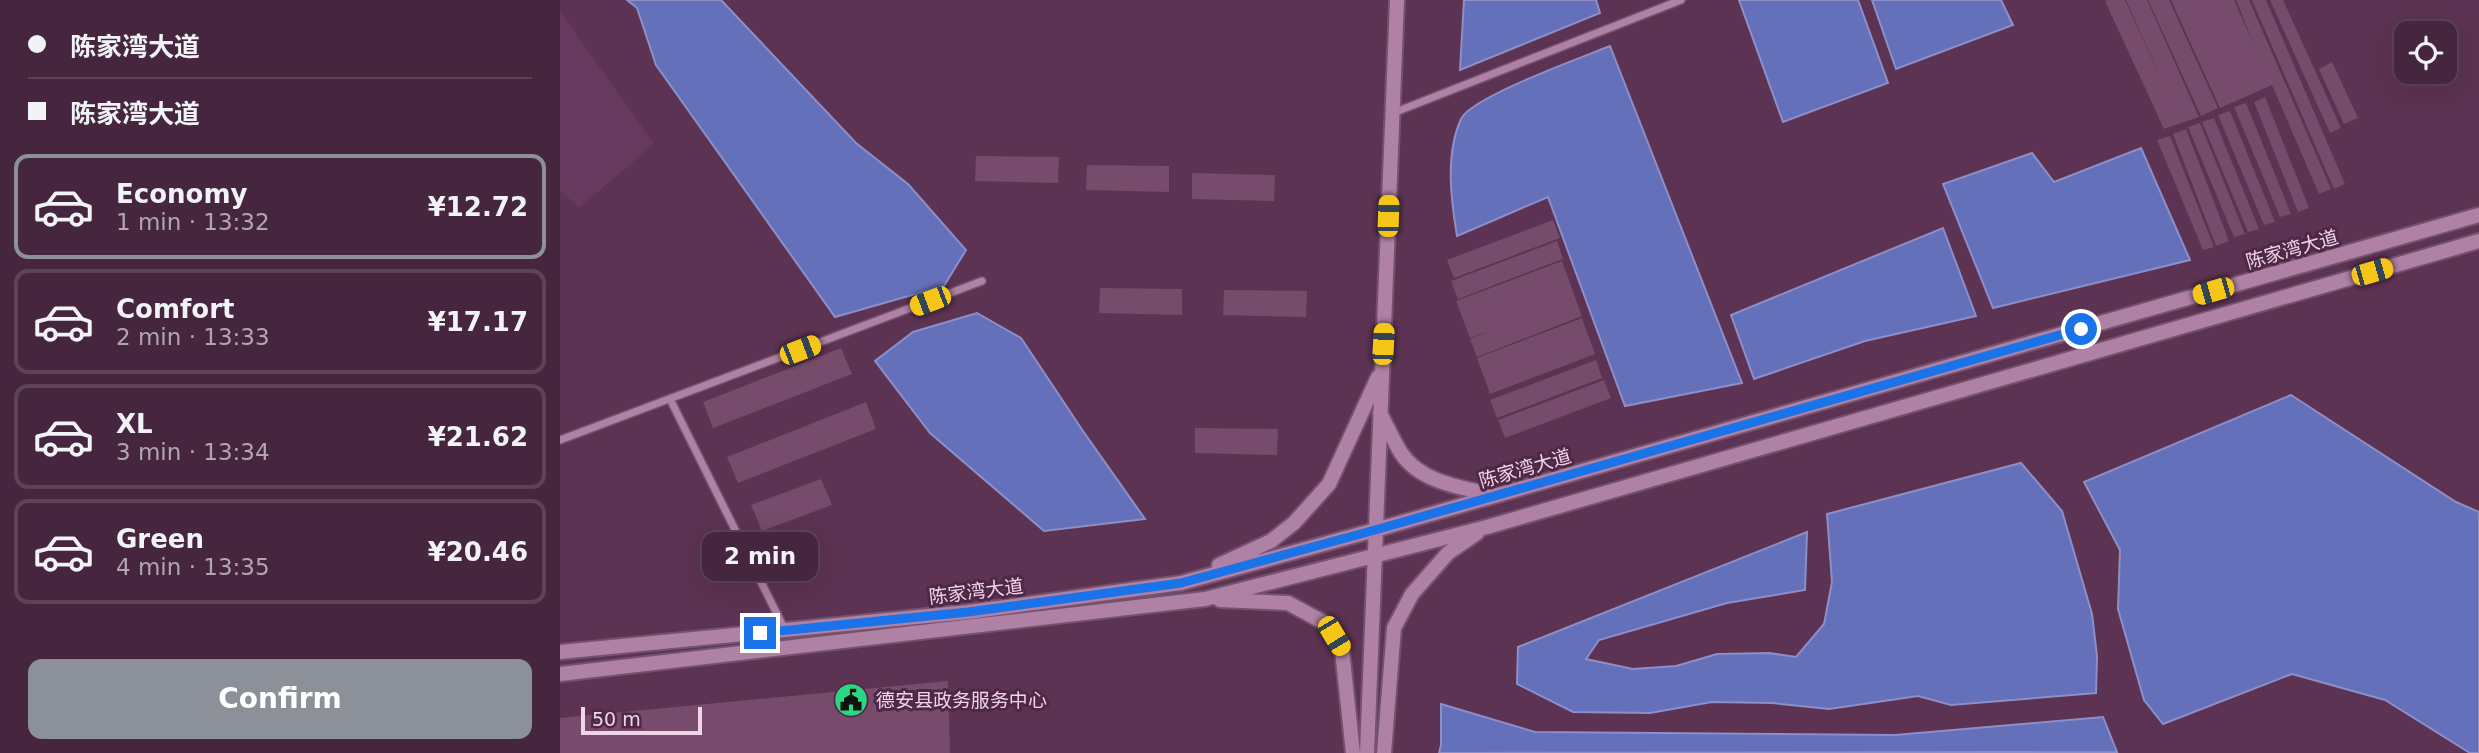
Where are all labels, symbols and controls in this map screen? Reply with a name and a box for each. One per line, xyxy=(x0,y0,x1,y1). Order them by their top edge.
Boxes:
map controls xyxy=(2394,21,2457,84)
button: locate xyxy=(2394,21,2457,84)
text: 陈家湾大道 xyxy=(70,32,200,62)
text: 陈家湾大道 xyxy=(70,99,200,129)
icon: car xyxy=(32,175,95,238)
text: Economy xyxy=(116,179,247,209)
text: ¥12.72 xyxy=(428,192,528,222)
car xyxy=(1377,195,1400,237)
text: 1 min · 13:32 xyxy=(116,209,270,235)
street label: 陈家湾大道 xyxy=(2243,225,2341,273)
car xyxy=(2349,256,2396,288)
car xyxy=(2190,275,2237,307)
car xyxy=(907,284,954,318)
icon: car xyxy=(32,290,95,353)
text: Comfort xyxy=(116,294,234,324)
text: ¥17.17 xyxy=(428,307,528,337)
route start xyxy=(2065,313,2097,345)
car xyxy=(1372,322,1395,366)
text: 2 min · 13:33 xyxy=(116,324,270,350)
car xyxy=(777,333,824,367)
icon: car xyxy=(32,405,95,468)
text: XL xyxy=(116,409,153,439)
text: ¥21.62 xyxy=(428,422,528,452)
text: 3 min · 13:34 xyxy=(116,439,270,465)
street label: 陈家湾大道 xyxy=(1476,444,1574,492)
icon: car xyxy=(32,520,95,583)
text: Green xyxy=(116,524,204,554)
callout: 2 min xyxy=(702,532,818,580)
text: ¥20.46 xyxy=(428,537,528,567)
text: 2 min xyxy=(724,543,796,569)
text: 4 min · 13:35 xyxy=(116,554,270,580)
street label: 陈家湾大道 xyxy=(928,574,1024,608)
car xyxy=(1315,613,1354,659)
route end xyxy=(744,617,776,649)
button: Confirm xyxy=(28,659,532,739)
public building icon: 德安县政务服务中心 xyxy=(832,681,870,719)
place label: 德安县政务服务中心 xyxy=(876,689,1047,711)
scale bar xyxy=(581,704,702,736)
text: 50 m xyxy=(592,708,641,730)

